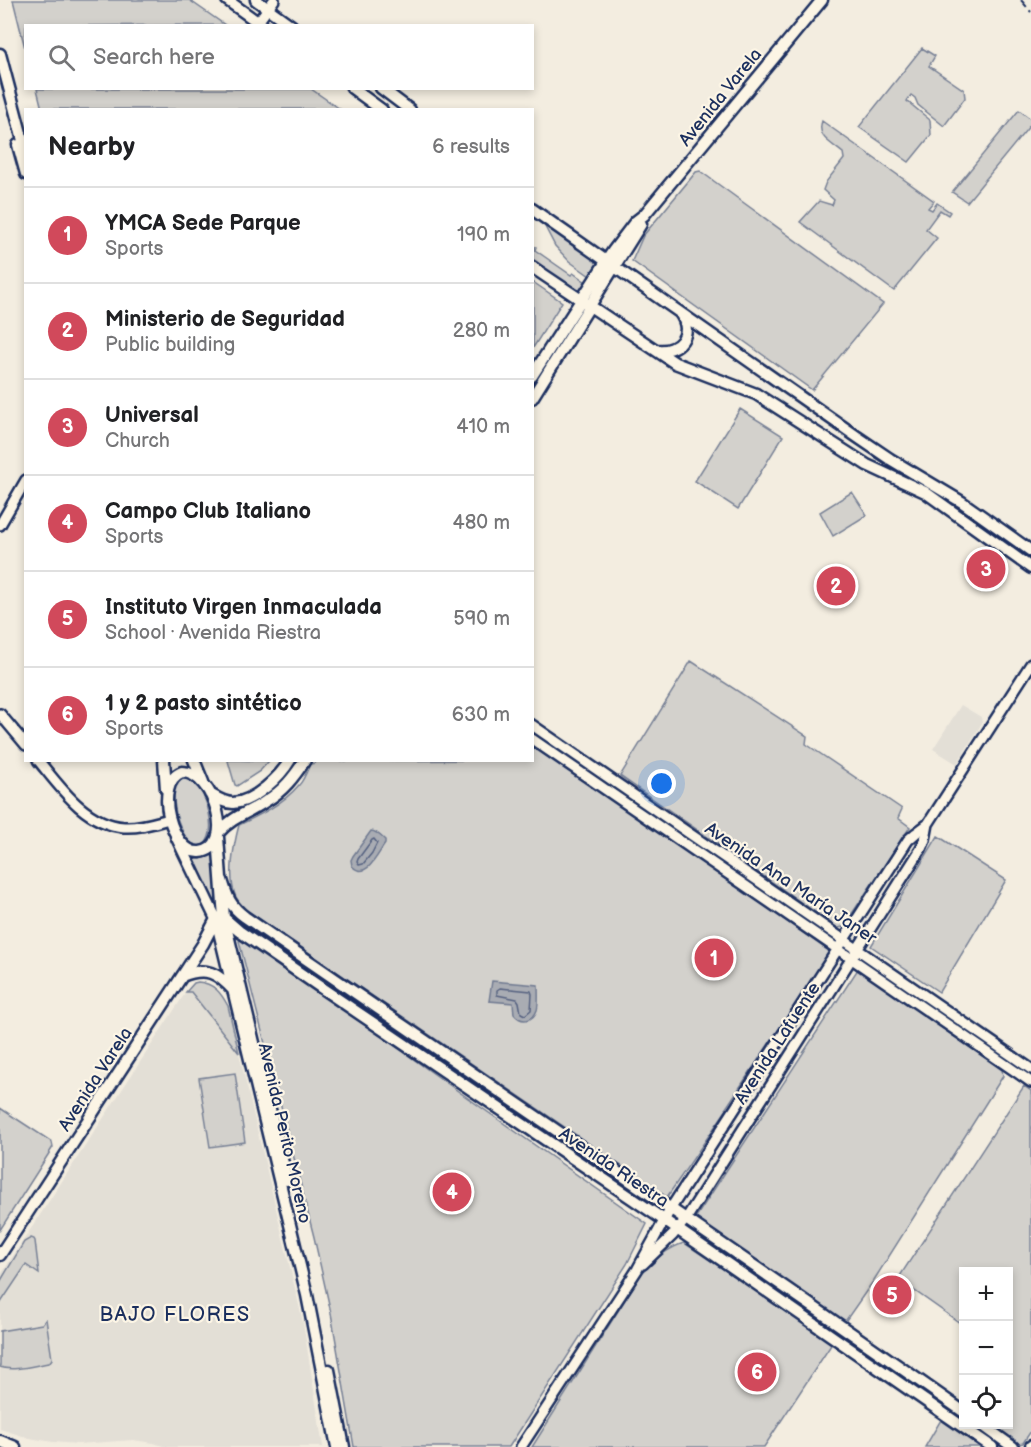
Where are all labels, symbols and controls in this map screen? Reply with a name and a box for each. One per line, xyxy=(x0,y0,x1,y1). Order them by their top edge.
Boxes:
search box xyxy=(24,24,534,90)
icon: search xyxy=(45,41,78,74)
text: Search here xyxy=(93,44,215,71)
street label: Avenida Varela xyxy=(675,44,766,150)
text: Nearby xyxy=(48,132,135,163)
text: 6 results xyxy=(432,135,510,159)
text: YMCA Sede Parque xyxy=(105,210,301,237)
text: 1 xyxy=(63,223,72,247)
text: 190 m xyxy=(457,223,510,247)
text: Sports xyxy=(105,237,163,261)
text: Ministerio de Seguridad xyxy=(105,306,345,333)
text: 2 xyxy=(62,319,73,343)
text: 280 m xyxy=(453,319,510,343)
text: Public building xyxy=(105,333,235,357)
text: Universal xyxy=(105,402,199,429)
text: 3 xyxy=(62,415,73,439)
text: 410 m xyxy=(456,415,510,439)
text: Church xyxy=(105,429,170,453)
text: Campo Club Italiano xyxy=(105,498,311,525)
text: 4 xyxy=(62,511,73,535)
text: 480 m xyxy=(452,511,510,535)
text: Sports xyxy=(105,525,163,549)
pin: 3 xyxy=(966,546,1006,592)
pin: 2 xyxy=(816,564,856,608)
text: Instituto Virgen Inmaculada xyxy=(105,594,382,621)
text: 5 xyxy=(62,607,73,631)
text: 590 m xyxy=(453,607,510,631)
text: School · Avenida Riestra xyxy=(105,621,321,645)
text: 1 y 2 pasto sintético xyxy=(105,690,302,717)
text: 6 xyxy=(61,703,74,727)
text: 630 m xyxy=(452,703,510,727)
text: Sports xyxy=(105,717,163,741)
your location xyxy=(647,769,676,798)
street label: Avenida Ana María Janer xyxy=(701,818,881,949)
pin: 1 xyxy=(694,936,734,980)
street label: Avenida Lafuente xyxy=(730,978,825,1108)
street label: Avenida Varela xyxy=(54,1023,137,1135)
street label: Avenida Perito Moreno xyxy=(254,1041,315,1225)
street label: Avenida Riestra xyxy=(555,1123,673,1212)
pin: 4 xyxy=(432,1170,472,1214)
map controls xyxy=(959,1267,1013,1429)
button: + xyxy=(959,1267,1013,1321)
pin: 5 xyxy=(872,1272,912,1318)
district label: BAJO FLORES xyxy=(99,1303,251,1327)
button: − xyxy=(959,1321,1013,1375)
pin: 6 xyxy=(738,1350,777,1394)
button: locate xyxy=(959,1375,1013,1429)

